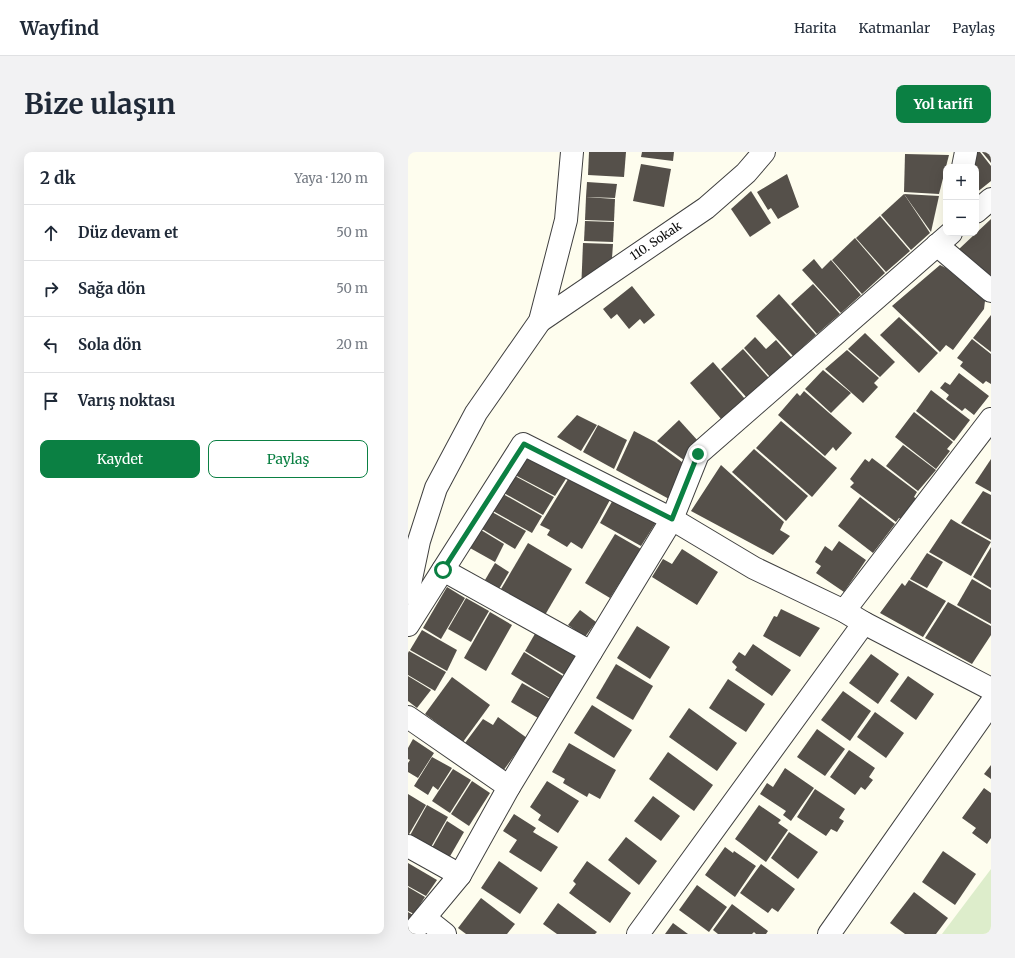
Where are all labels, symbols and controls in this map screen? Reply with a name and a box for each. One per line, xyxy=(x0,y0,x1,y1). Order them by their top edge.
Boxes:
text: Wayfind xyxy=(20,16,99,40)
text: Harita xyxy=(794,19,836,37)
text: Katmanlar xyxy=(858,19,930,37)
text: Paylaş xyxy=(952,19,995,37)
button: Yol tarifi xyxy=(896,85,991,123)
text: Bize ulaşın xyxy=(24,86,175,122)
map controls xyxy=(943,164,979,236)
button: + xyxy=(943,164,979,200)
text: 2 dk xyxy=(40,167,76,189)
text: Yaya · 120 m xyxy=(294,170,368,187)
button: − xyxy=(943,200,979,236)
street label: 110. Sokak xyxy=(627,218,685,263)
icon: ahead xyxy=(40,222,62,244)
text: Düz devam et xyxy=(78,223,178,242)
text: 50 m xyxy=(336,224,368,241)
icon: right xyxy=(40,278,62,300)
text: Sağa dön xyxy=(78,279,145,298)
text: 50 m xyxy=(336,280,368,297)
icon: left xyxy=(40,334,62,356)
text: Sola dön xyxy=(78,335,141,354)
text: 20 m xyxy=(336,336,368,353)
icon: arrive xyxy=(40,390,62,412)
text: Varış noktası xyxy=(78,391,175,410)
button: Kaydet xyxy=(40,440,200,478)
button: Paylaş xyxy=(208,440,368,478)
route end xyxy=(689,445,707,463)
route start xyxy=(434,561,452,579)

